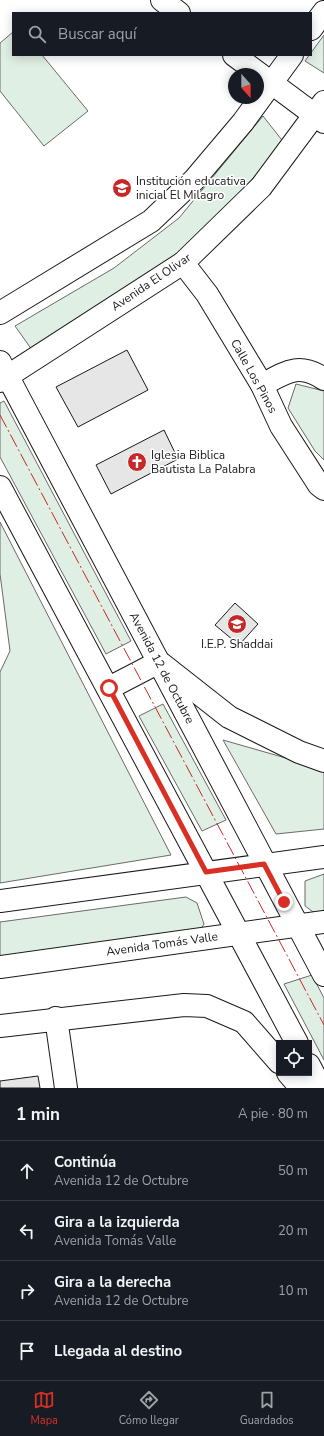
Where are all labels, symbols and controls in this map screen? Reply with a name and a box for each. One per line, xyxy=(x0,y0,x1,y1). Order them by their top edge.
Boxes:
search box xyxy=(12,12,312,56)
icon: search xyxy=(26,23,48,45)
text: Buscar aquí xyxy=(58,24,136,44)
north arrow xyxy=(228,68,264,104)
place label: Institución educativa inicial El Milagro xyxy=(136,173,246,203)
school or university icon: Institución educativa inicial El Milagro xyxy=(111,177,133,199)
street label: Avenida El Olivar xyxy=(108,249,195,315)
street label: Calle Los Pinos xyxy=(227,336,281,416)
place label: Iglesia Biblica Bautista La Palabra xyxy=(151,447,256,477)
church icon: Iglesia Biblica Bautista La Palabra xyxy=(126,451,148,473)
street label: Avenida 12 de Octubre xyxy=(126,609,198,727)
school or university icon: I.E.P. Shaddai xyxy=(226,613,248,635)
place label: I.E.P. Shaddai xyxy=(201,636,273,652)
route start xyxy=(100,679,118,697)
route end xyxy=(275,893,293,911)
street label: Avenida Tomás Valle xyxy=(105,928,219,960)
map controls xyxy=(276,1040,312,1076)
button: locate xyxy=(276,1040,312,1076)
text: 1 min xyxy=(16,1103,60,1126)
text: A pie · 80 m xyxy=(238,1105,308,1123)
text: Continúa xyxy=(54,1152,116,1172)
icon: ahead xyxy=(16,1160,38,1182)
text: 50 m xyxy=(278,1162,308,1180)
text: Avenida 12 de Octubre xyxy=(54,1172,189,1190)
text: Gira a la izquierda xyxy=(54,1212,180,1232)
icon: left xyxy=(16,1220,38,1242)
text: 20 m xyxy=(278,1222,308,1240)
text: Avenida Tomás Valle xyxy=(54,1232,176,1250)
text: Gira a la derecha xyxy=(54,1272,171,1292)
icon: right xyxy=(16,1280,38,1302)
text: 10 m xyxy=(278,1282,308,1300)
text: Avenida 12 de Octubre xyxy=(54,1292,189,1310)
icon: arrive xyxy=(16,1340,38,1362)
text: Llegada al destino xyxy=(54,1341,182,1361)
tab: Mapa xyxy=(30,1389,58,1428)
tab: Cómo llegar xyxy=(119,1389,179,1428)
tab: Guardados xyxy=(240,1389,294,1428)

